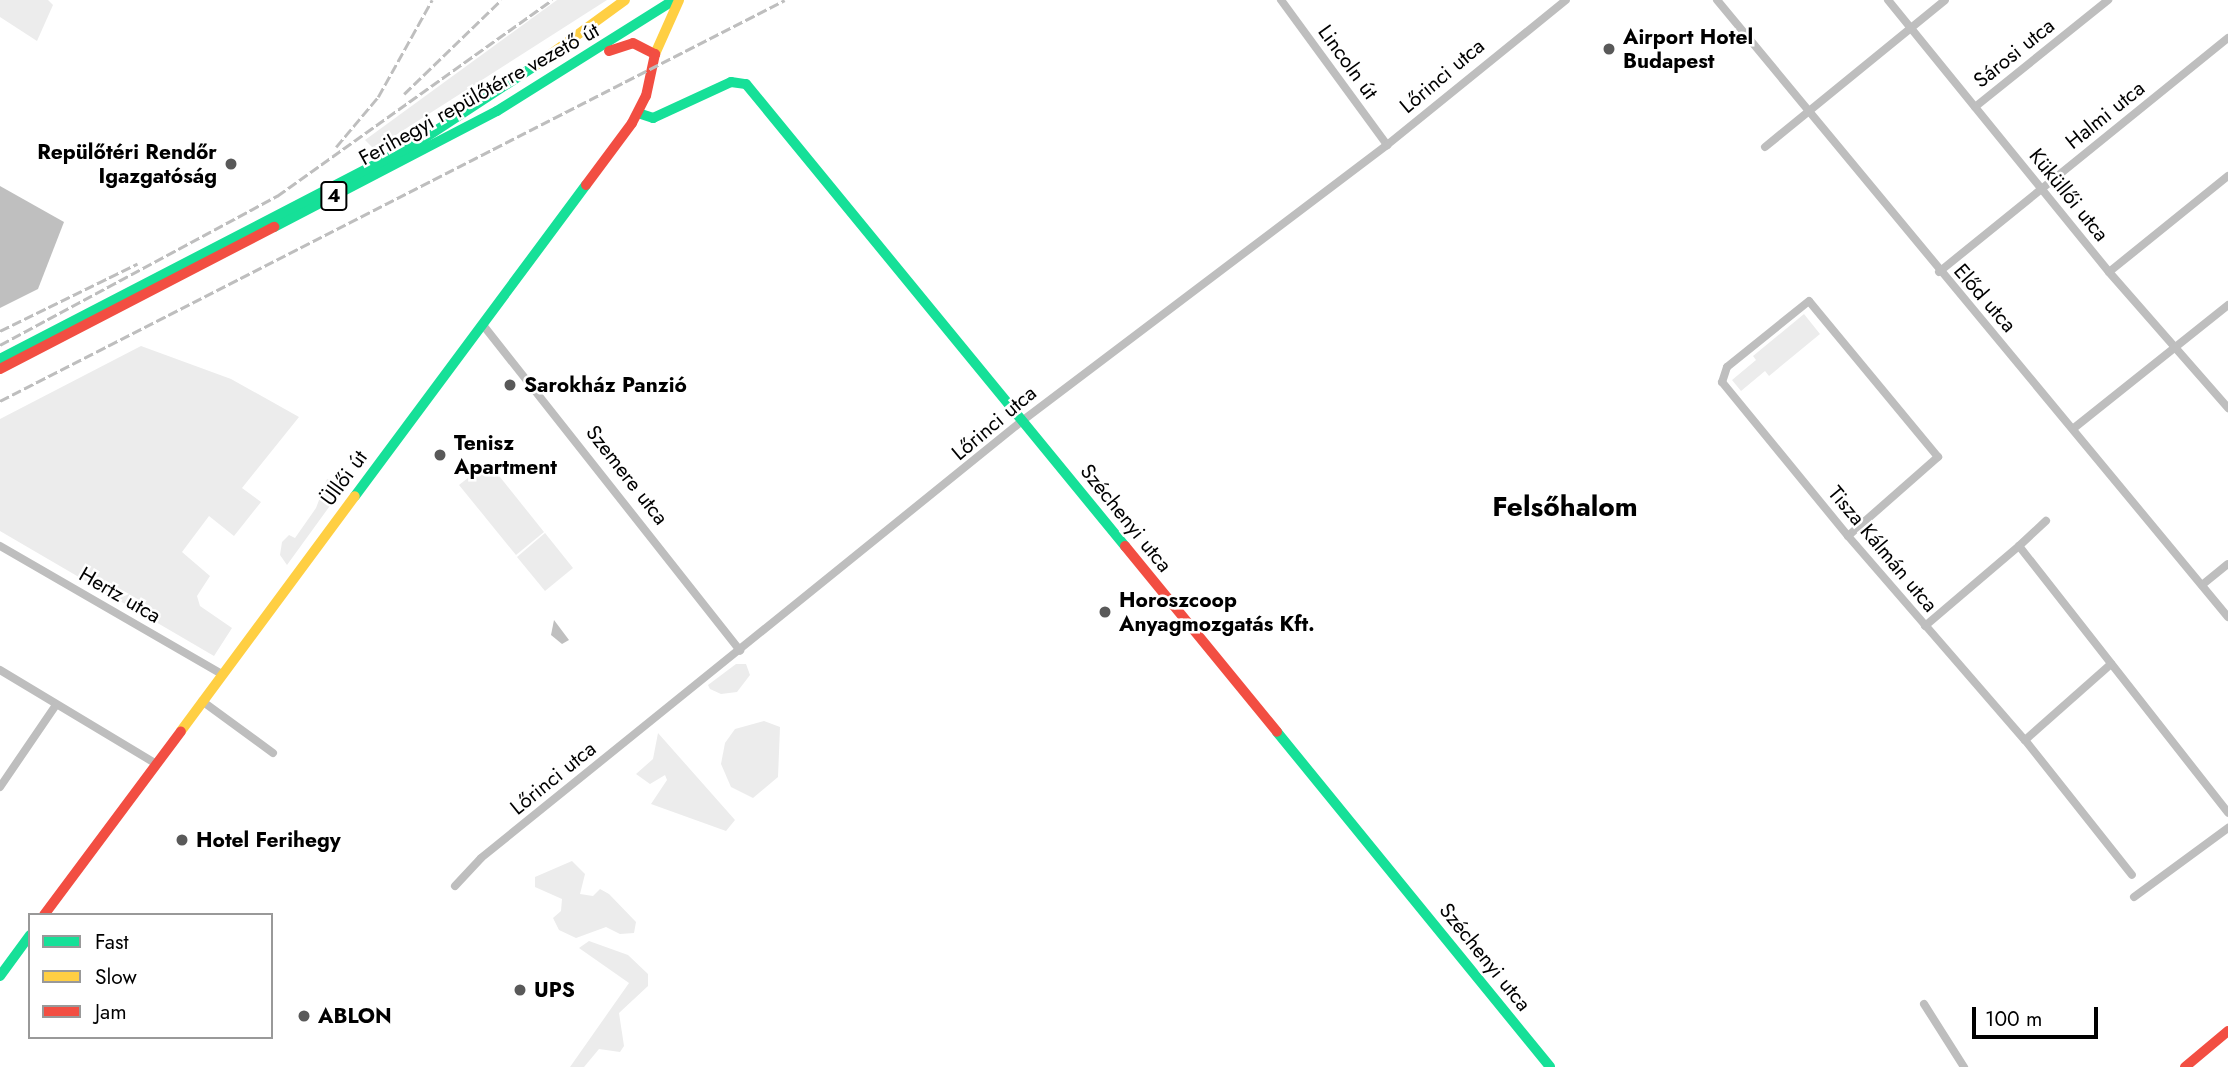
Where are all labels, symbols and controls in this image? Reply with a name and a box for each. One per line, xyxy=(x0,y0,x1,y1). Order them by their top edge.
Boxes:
street label: Sárosi utca xyxy=(1969,13,2059,93)
street label: Ferihegyi repülőtérre vezető út xyxy=(355,17,603,171)
street label: Lincoln út xyxy=(1313,20,1383,104)
place label: Airport Hotel Budapest xyxy=(1623,24,1753,74)
street label: Lőrinci utca xyxy=(1395,33,1489,119)
marker: Airport Hotel Budapest xyxy=(1601,41,1617,57)
street label: Halmi utca xyxy=(2060,76,2150,154)
place label: Repülőtéri Rendőr Igazgatóság xyxy=(37,139,217,189)
street label: Küküllői utca xyxy=(2024,143,2114,247)
marker: Repülőtéri Rendőr Igazgatóság xyxy=(223,156,239,172)
road number: 4 xyxy=(320,180,348,212)
street label: Előd utca xyxy=(1948,259,2022,337)
place label: Sarokház Panzió xyxy=(524,372,687,398)
marker: Sarokház Panzió xyxy=(502,377,518,393)
street label: Lőrinci utca xyxy=(947,380,1041,466)
street label: Szemere utca xyxy=(580,420,674,530)
place label: Tenisz Apartment xyxy=(454,430,557,480)
street label: Üllői út xyxy=(316,445,372,511)
marker: Tenisz Apartment xyxy=(432,447,448,463)
street label: Széchenyi utca xyxy=(1075,459,1177,577)
street label: Tisza Kálmán utca xyxy=(1823,481,1943,617)
district label: Felsőhalom xyxy=(1492,490,1638,524)
street label: Hertz utca xyxy=(75,562,165,628)
place label: Horoszcoop Anyagmozgatás Kft. xyxy=(1119,587,1315,637)
marker: Horoszcoop Anyagmozgatás Kft. xyxy=(1097,604,1113,620)
street label: Lőrinci utca xyxy=(505,736,601,820)
place label: Hotel Ferihegy xyxy=(196,827,341,853)
marker: Hotel Ferihegy xyxy=(174,832,190,848)
street label: Széchenyi utca xyxy=(1434,898,1536,1016)
legend xyxy=(28,913,273,1039)
text: Fast xyxy=(95,927,128,957)
text: Slow xyxy=(95,962,137,992)
place label: UPS xyxy=(534,977,575,1003)
marker: UPS xyxy=(512,982,528,998)
scale bar xyxy=(1976,993,2102,1038)
text: Jam xyxy=(95,997,127,1027)
place label: ABLON xyxy=(318,1003,392,1029)
text: 100 m xyxy=(1985,1004,2042,1034)
marker: ABLON xyxy=(296,1008,312,1024)

